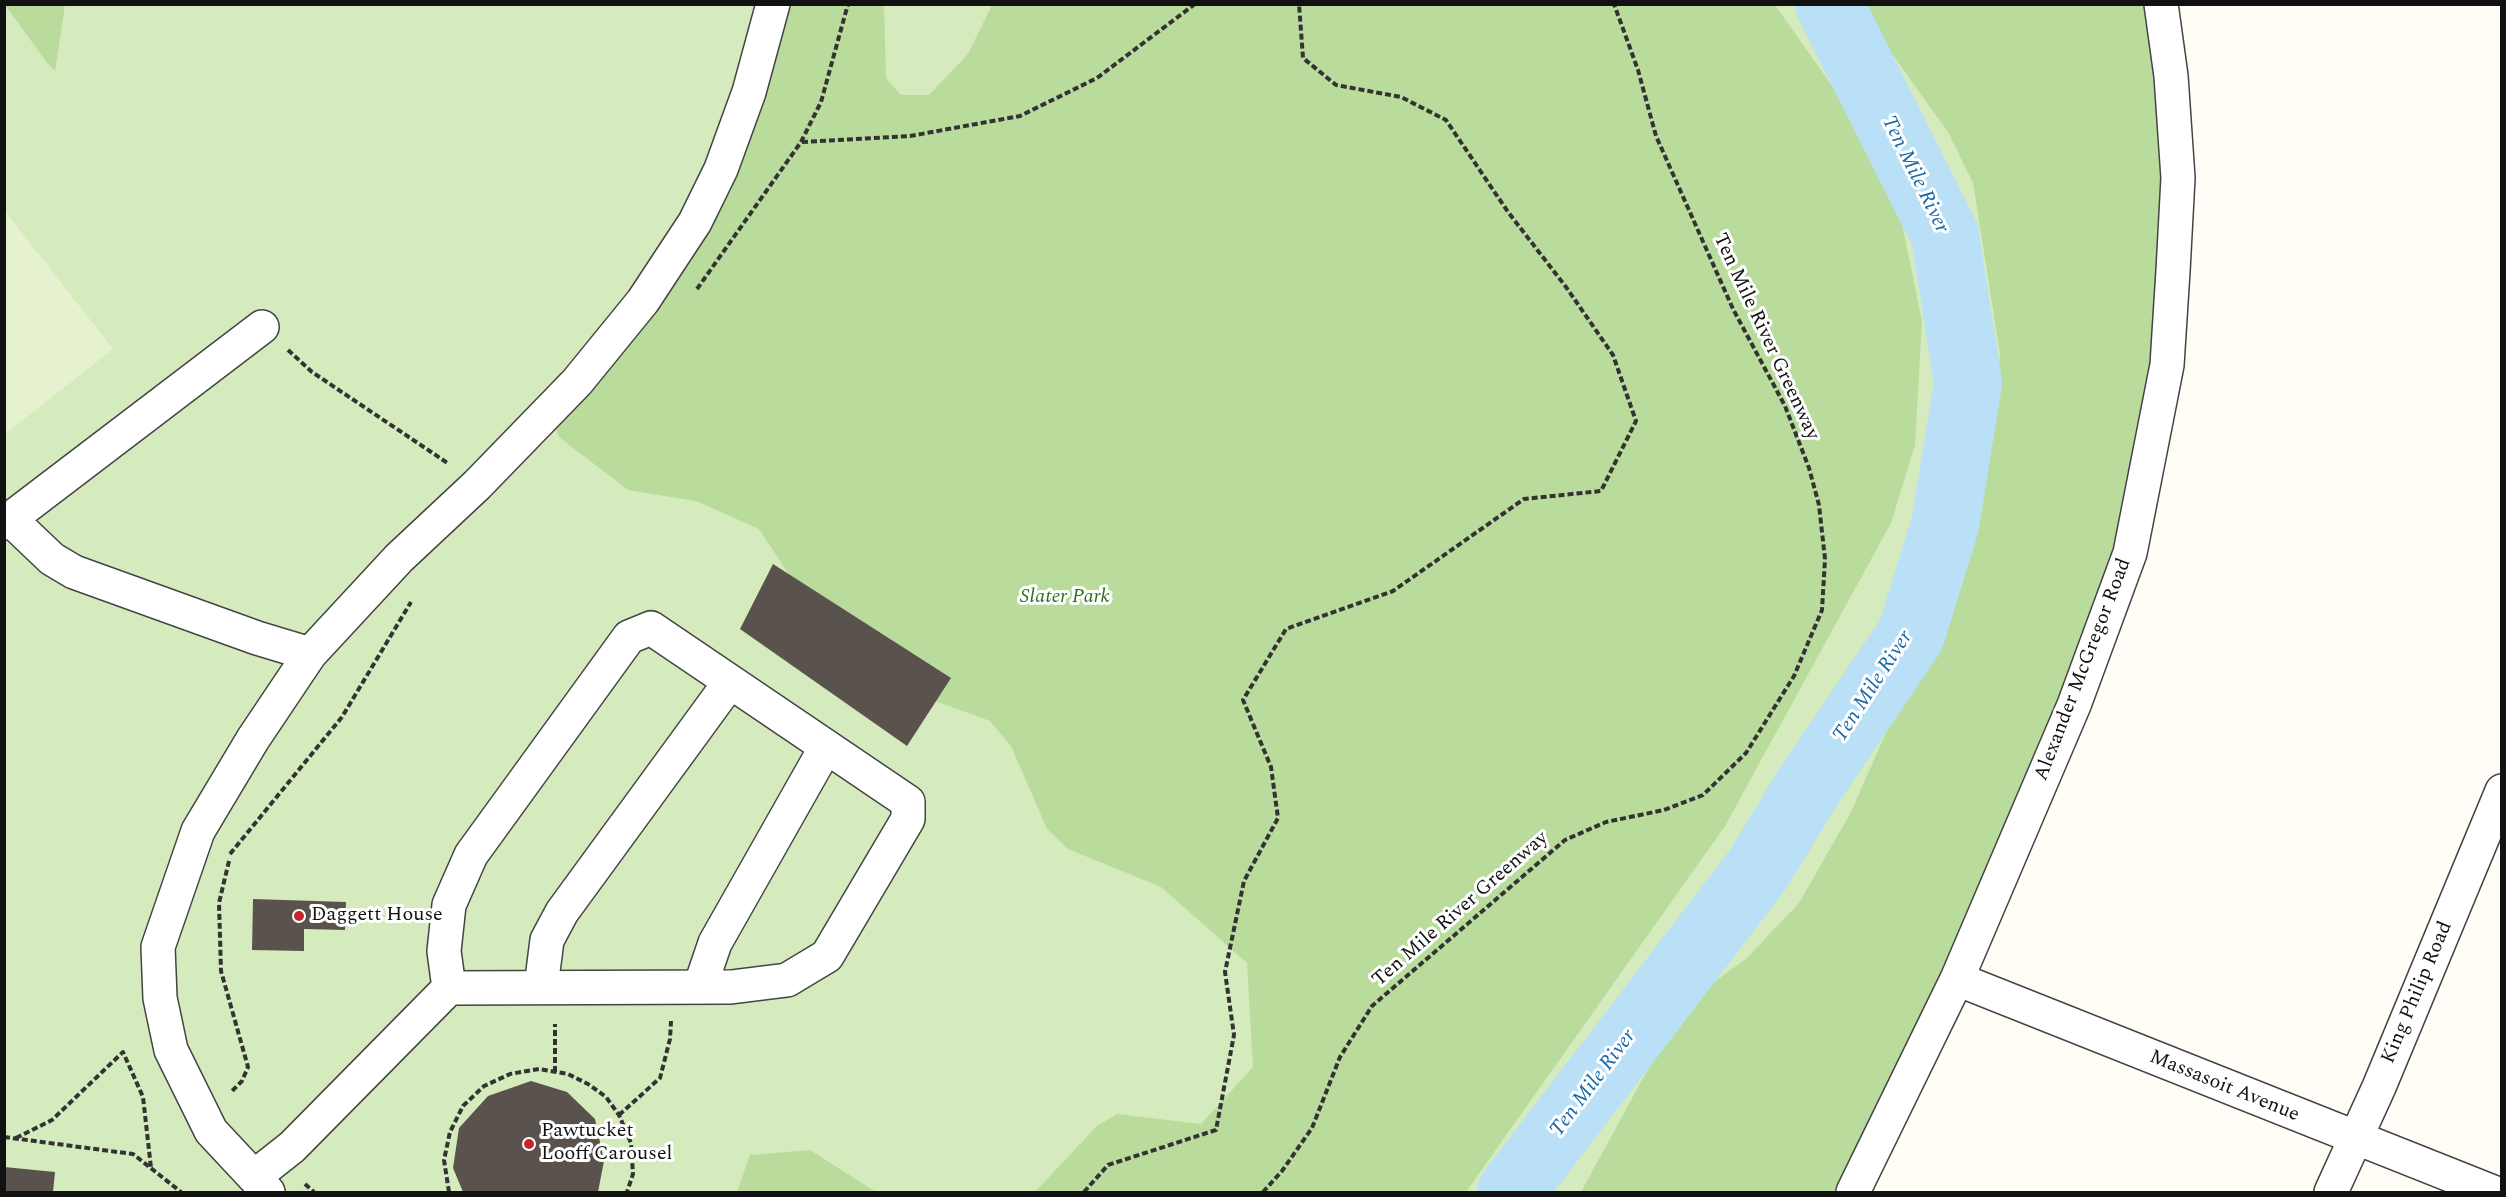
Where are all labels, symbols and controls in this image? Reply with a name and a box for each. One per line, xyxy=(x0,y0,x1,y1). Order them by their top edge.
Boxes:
water label: Ten Mile River xyxy=(1875,112,1953,238)
street label: Ten Mile River Greenway xyxy=(1707,230,1823,444)
street label: Alexander McGregor Road xyxy=(2030,555,2138,785)
park label: Slater Park xyxy=(1020,586,1110,610)
water label: Ten Mile River xyxy=(1829,627,1919,747)
street label: Ten Mile River Greenway xyxy=(1368,827,1554,993)
place label: Daggett House xyxy=(311,904,443,928)
marker: Daggett House xyxy=(292,909,306,923)
street label: King Philip Road xyxy=(2377,918,2459,1068)
water label: Ten Mile River xyxy=(1546,1025,1642,1143)
street label: Massasoit Avenue xyxy=(2146,1046,2302,1128)
place label: Pawtucket Looff Carousel xyxy=(541,1120,672,1167)
marker: Pawtucket Looff Carousel xyxy=(522,1137,536,1151)

